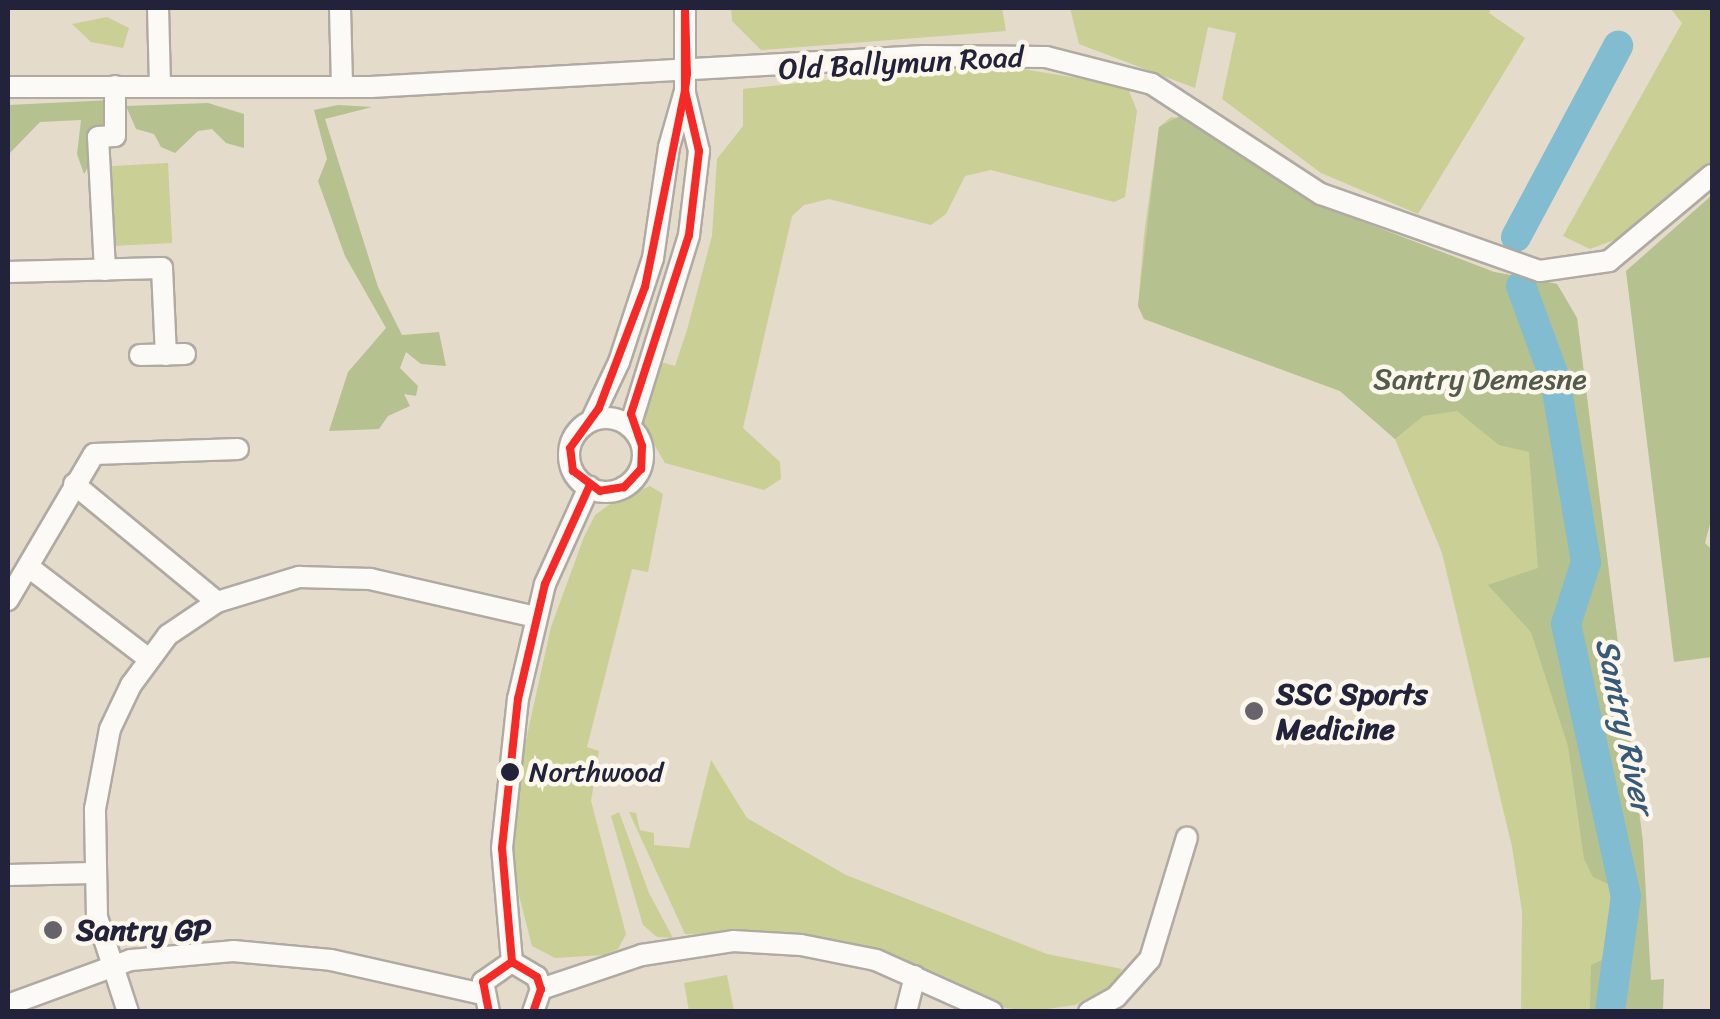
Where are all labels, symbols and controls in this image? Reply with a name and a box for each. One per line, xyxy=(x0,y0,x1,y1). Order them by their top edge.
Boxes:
street label: Old Ballymun Road xyxy=(777,39,1025,87)
park label: Santry Demesne xyxy=(1372,361,1588,397)
water label: Santry River xyxy=(1587,635,1661,817)
place label: SSC Sports Medicine xyxy=(1276,676,1428,746)
marker: SSC Sports Medicine xyxy=(1241,698,1267,724)
place label: Northwood xyxy=(529,755,663,789)
marker: Northwood xyxy=(500,762,520,782)
place label: Santry GP xyxy=(76,912,211,948)
marker: Santry GP xyxy=(40,917,66,943)

